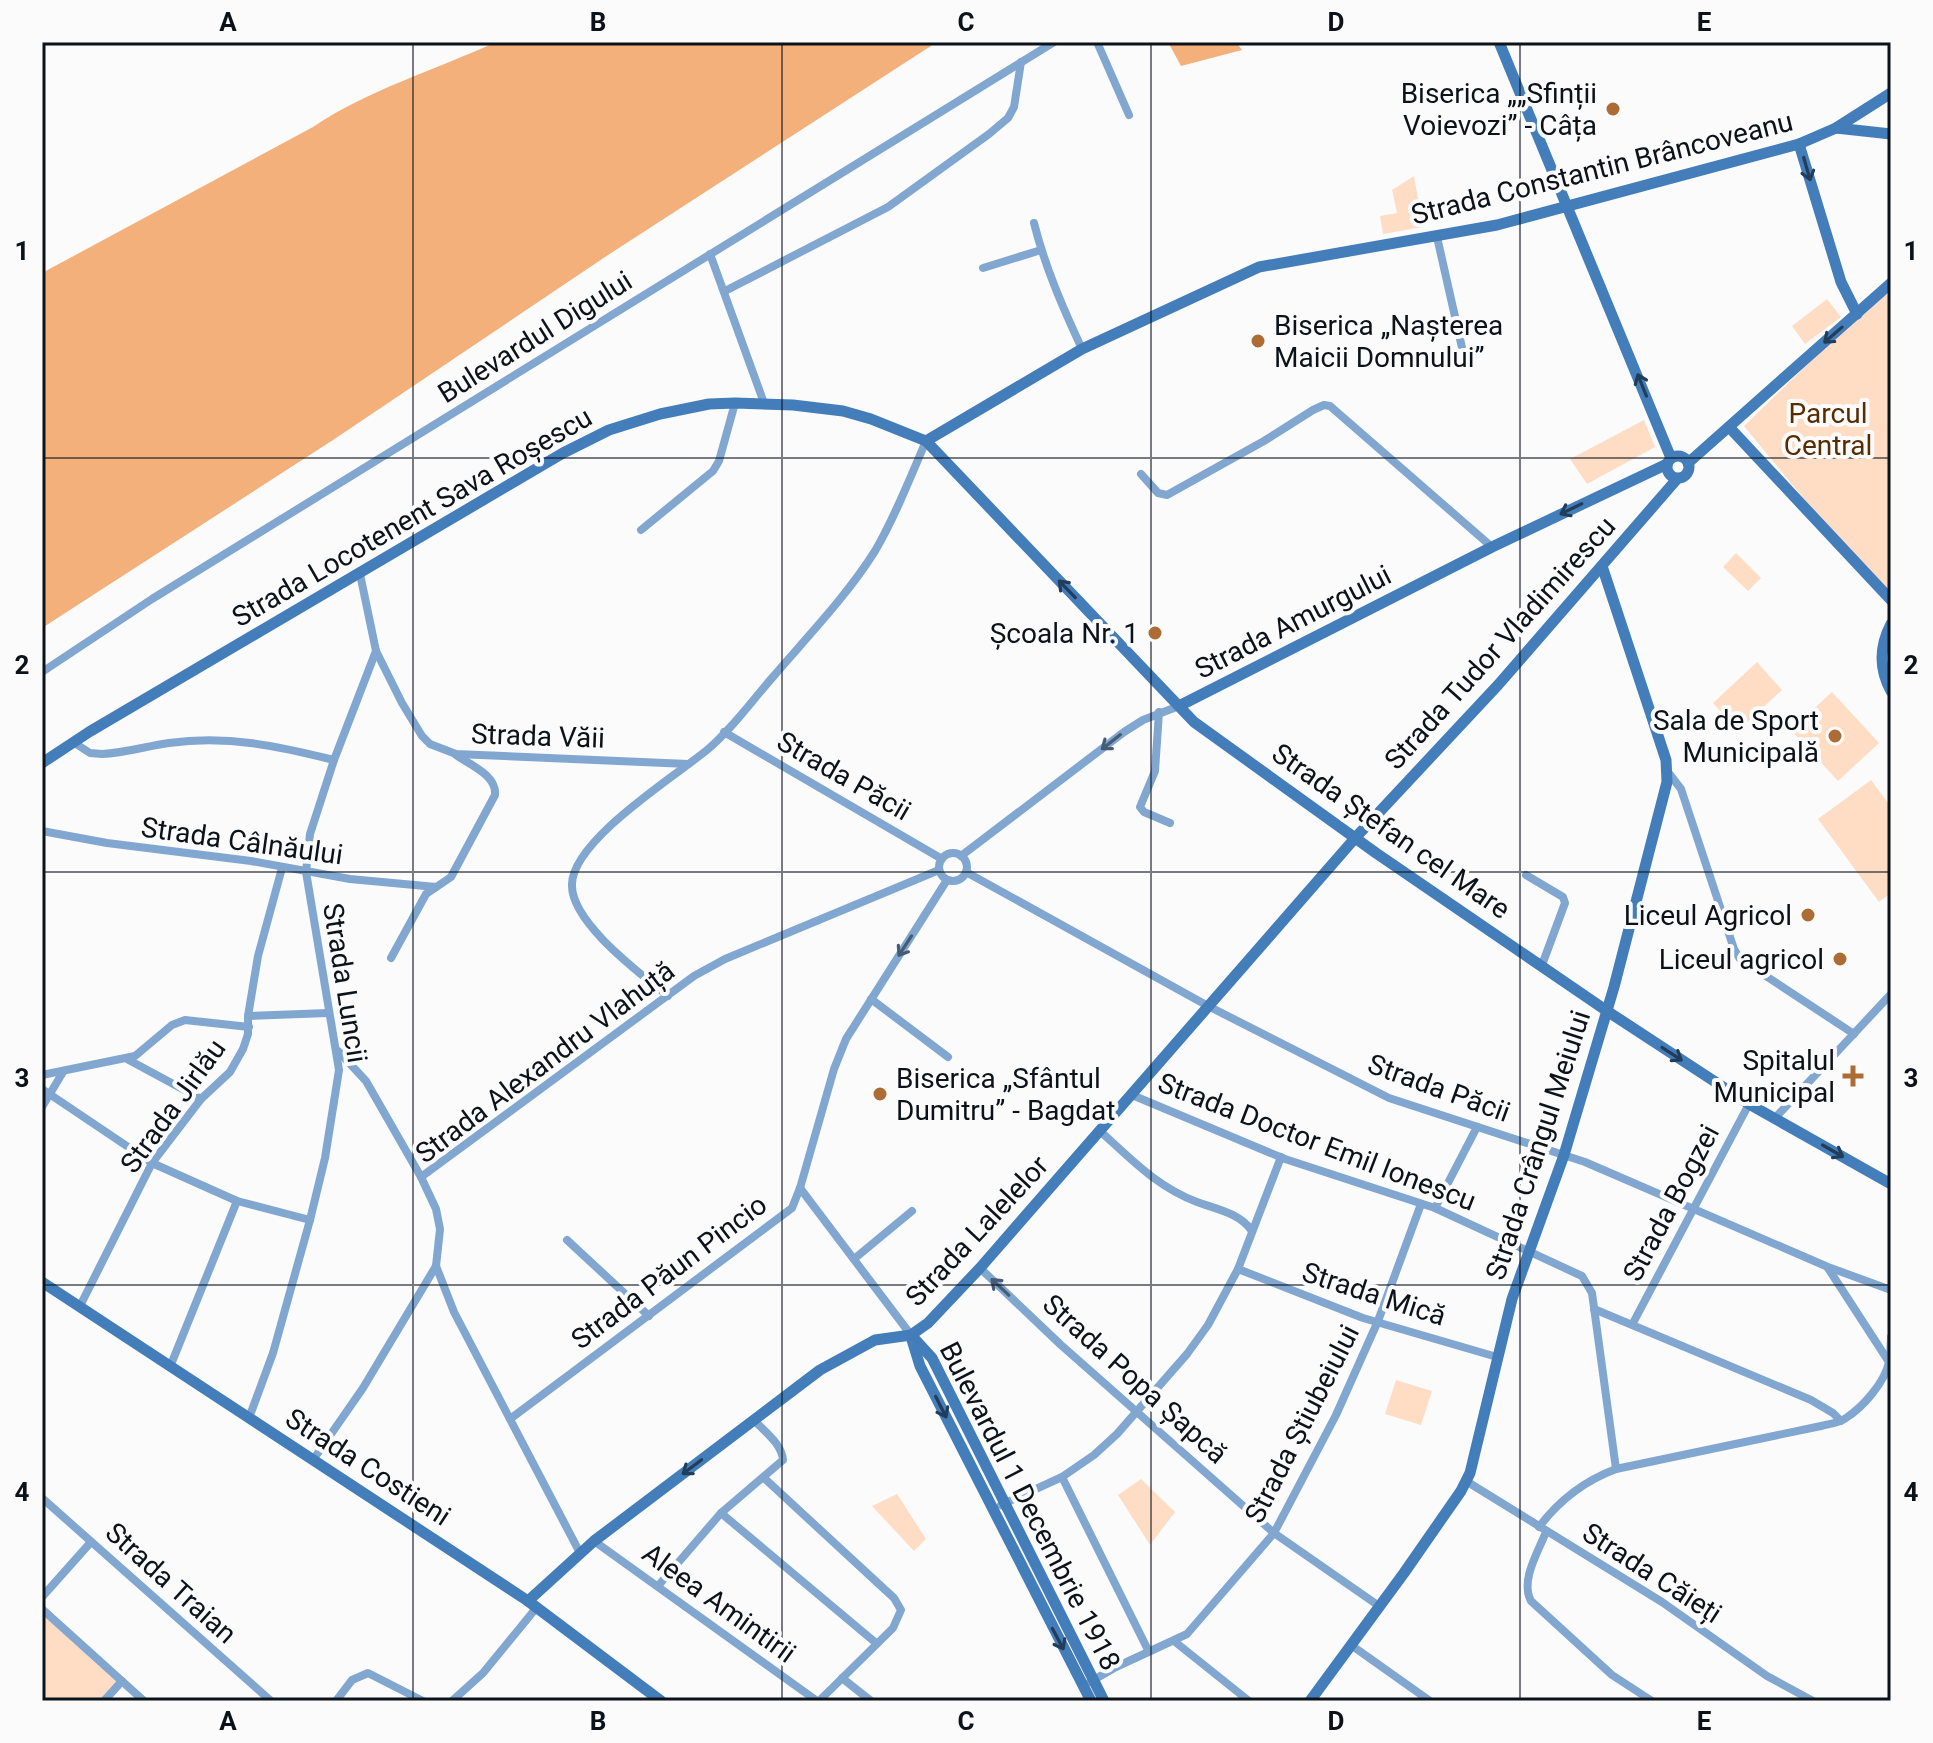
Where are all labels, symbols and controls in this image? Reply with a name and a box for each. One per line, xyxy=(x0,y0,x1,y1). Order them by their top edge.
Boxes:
text: A xyxy=(219,7,237,37)
text: B xyxy=(590,7,606,37)
text: C xyxy=(957,7,975,37)
text: D xyxy=(1328,7,1344,37)
text: E xyxy=(1697,7,1712,37)
place label: Biserica „„Sfinții Voievozi” - Câța xyxy=(1401,77,1597,142)
marker: Biserica „„Sfinții Voievozi” - Câța xyxy=(1604,100,1622,118)
street label: Strada Constantin Brâncoveanu xyxy=(1408,105,1796,231)
one-way arrow xyxy=(1800,155,1815,181)
text: 1 xyxy=(15,236,29,266)
text: 1 xyxy=(1904,236,1918,266)
street label: Bulevardul Digului xyxy=(432,264,638,410)
place label: Biserica „Nașterea Maicii Domnului” xyxy=(1274,309,1503,374)
one-way arrow xyxy=(1824,326,1844,344)
marker: Biserica „Nașterea Maicii Domnului” xyxy=(1249,332,1267,350)
one-way arrow xyxy=(1634,373,1649,398)
park label: Parcul Central xyxy=(1784,397,1872,462)
street label: Strada Locotenent Sava Roșescu xyxy=(226,400,598,634)
one-way arrow xyxy=(1559,502,1583,517)
street label: Strada Tudor Vladimirescu xyxy=(1378,510,1622,776)
street label: Strada Amurgului xyxy=(1189,558,1397,686)
one-way arrow xyxy=(1058,580,1077,599)
place label: Școala Nr. 1 xyxy=(990,617,1139,650)
marker: Școala Nr. 1 xyxy=(1146,624,1164,642)
text: 2 xyxy=(15,650,29,680)
text: 2 xyxy=(1904,650,1918,680)
place label: Sala de Sport Municipală xyxy=(1653,704,1819,769)
street label: Strada Văii xyxy=(470,717,606,755)
street label: Strada Păcii xyxy=(771,724,917,828)
marker: Sala de Sport Municipală xyxy=(1826,727,1844,745)
one-way arrow xyxy=(1101,734,1122,751)
street label: Strada Ștefan cel Mare xyxy=(1266,736,1516,926)
street label: Strada Câlnăului xyxy=(139,811,345,871)
place label: Liceul Agricol xyxy=(1624,899,1792,932)
street label: Strada Luncii xyxy=(316,901,374,1065)
marker: Liceul Agricol xyxy=(1799,906,1817,924)
one-way arrow xyxy=(897,934,914,956)
place label: Liceul agricol xyxy=(1659,943,1824,976)
marker: Liceul agricol xyxy=(1831,950,1849,968)
street label: Strada Alexandru Vlahuță xyxy=(409,954,681,1170)
street label: Strada Crângul Meiului xyxy=(1479,1006,1597,1284)
street label: Strada Jirlău xyxy=(113,1033,233,1179)
place label: Spitalul Municipal xyxy=(1714,1044,1835,1109)
one-way arrow xyxy=(1660,1046,1683,1062)
street label: Strada Păcii xyxy=(1363,1047,1515,1129)
place label: Biserica „Sfântul Dumitru” - Bagdat xyxy=(896,1062,1115,1127)
text: 3 xyxy=(15,1063,29,1093)
text: 3 xyxy=(1904,1063,1918,1093)
marker: Spitalul Municipal xyxy=(1842,1065,1864,1087)
street label: Strada Doctor Emil Ionescu xyxy=(1153,1066,1481,1218)
marker: Biserica „Sfântul Dumitru” - Bagdat xyxy=(871,1085,889,1103)
street label: Strada Bogzei xyxy=(1616,1119,1726,1287)
one-way arrow xyxy=(1821,1143,1844,1159)
street label: Strada Lalelelor xyxy=(899,1149,1056,1313)
street label: Strada Păun Pincio xyxy=(565,1188,773,1356)
street label: Strada Mică xyxy=(1298,1255,1450,1333)
one-way arrow xyxy=(991,1278,1011,1297)
street label: Strada Popa Șapcă xyxy=(1036,1288,1234,1470)
street label: Strada Știubeiului xyxy=(1238,1319,1366,1529)
street label: Bulevardul 1 Decembrie 1918 xyxy=(933,1336,1127,1676)
one-way arrow xyxy=(934,1394,950,1418)
street label: Strada Costieni xyxy=(279,1402,457,1532)
one-way arrow xyxy=(682,1459,703,1476)
text: 4 xyxy=(15,1477,30,1507)
text: 4 xyxy=(1904,1477,1919,1507)
street label: Strada Traian xyxy=(99,1516,243,1650)
street label: Strada Căieți xyxy=(1576,1516,1728,1630)
street label: Aleea Amintirii xyxy=(636,1536,802,1670)
one-way arrow xyxy=(1050,1627,1066,1650)
text: A xyxy=(219,1706,237,1736)
text: B xyxy=(590,1706,606,1736)
text: C xyxy=(957,1706,975,1736)
text: D xyxy=(1328,1706,1344,1736)
text: E xyxy=(1697,1706,1712,1736)

